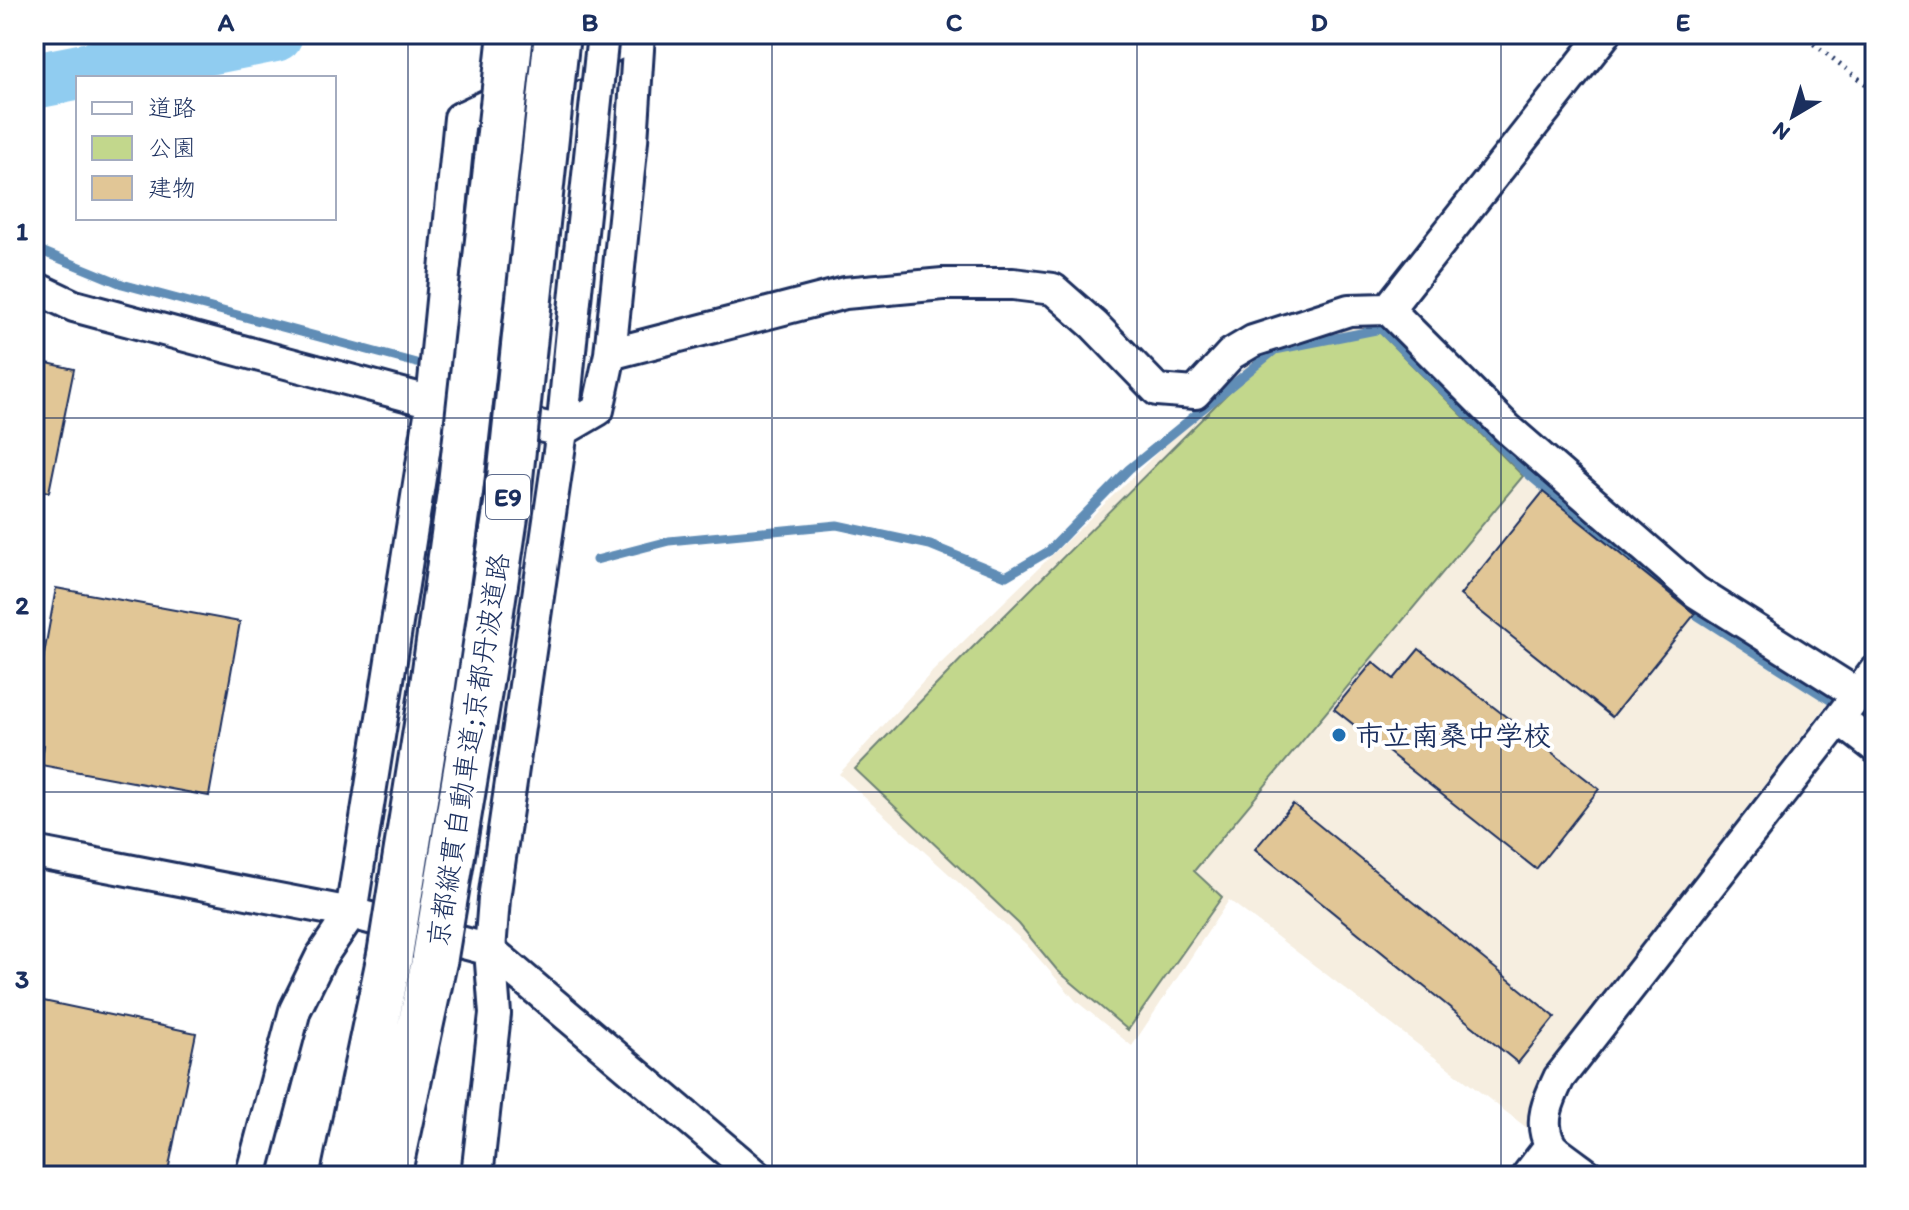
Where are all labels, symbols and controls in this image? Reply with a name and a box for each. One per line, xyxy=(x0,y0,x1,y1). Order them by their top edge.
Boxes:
text: A xyxy=(217,6,235,38)
text: B xyxy=(582,6,599,38)
text: C xyxy=(946,6,963,38)
text: D xyxy=(1310,6,1328,38)
text: E xyxy=(1676,6,1690,38)
legend xyxy=(76,76,336,220)
north arrow xyxy=(1753,76,1833,156)
text: 道路 xyxy=(148,93,196,122)
text: N xyxy=(1767,116,1795,147)
text: 公園 xyxy=(148,133,196,162)
text: 建物 xyxy=(148,173,196,202)
text: 1 xyxy=(16,215,28,247)
road number: E9 xyxy=(486,475,530,519)
street label: 京都縦貫自動車道;京都丹波道路 xyxy=(420,550,516,950)
text: 2 xyxy=(15,589,29,621)
place label: 市立南桑中学校 xyxy=(1355,718,1551,752)
marker: 市立南桑中学校 xyxy=(1330,726,1348,744)
text: 3 xyxy=(15,963,29,995)

